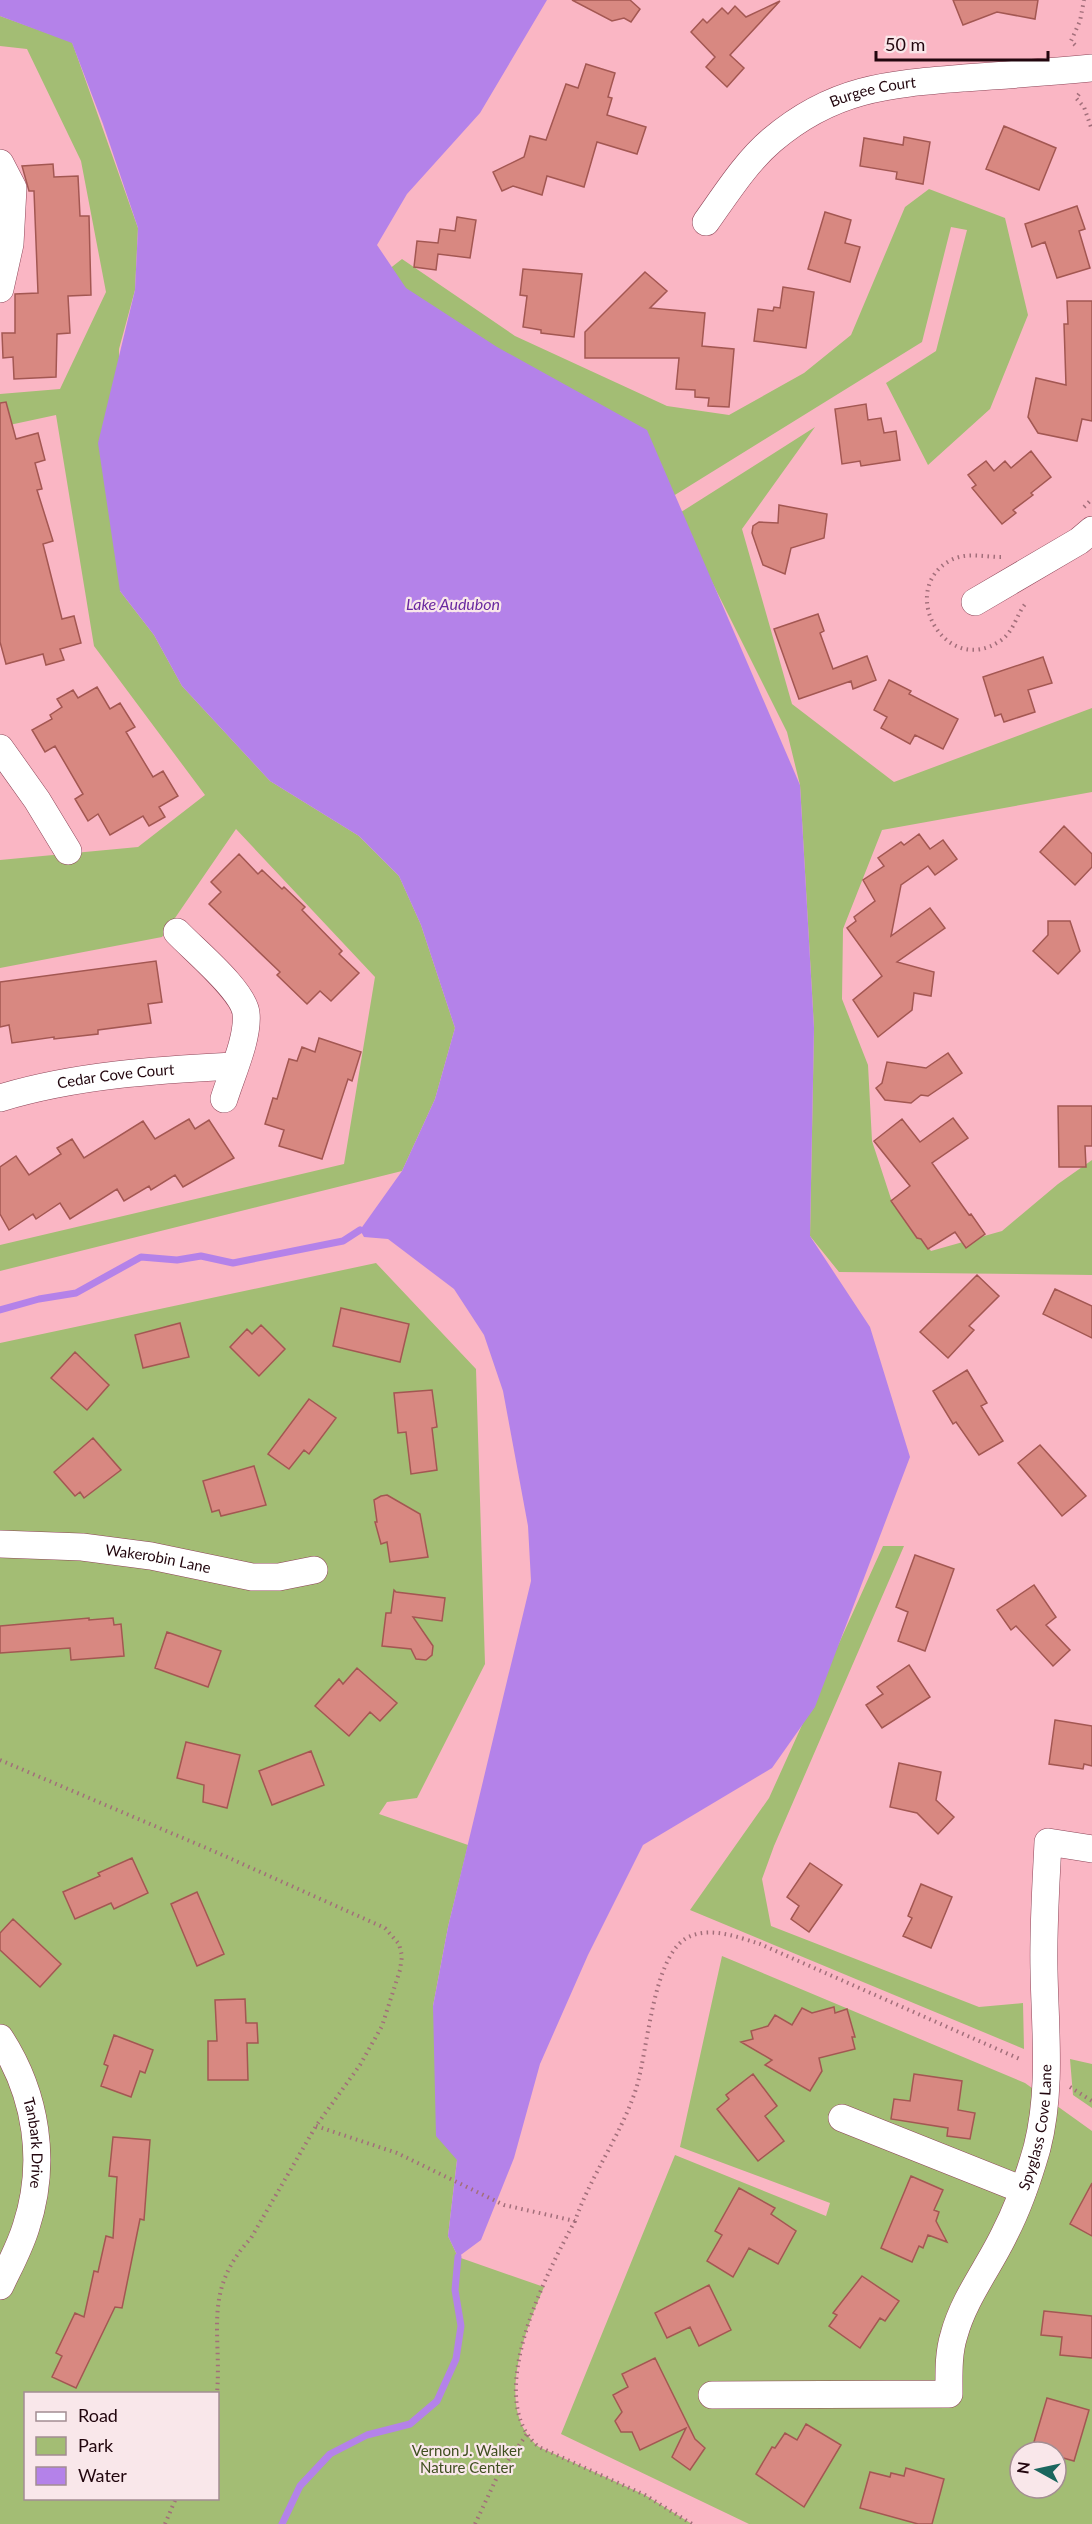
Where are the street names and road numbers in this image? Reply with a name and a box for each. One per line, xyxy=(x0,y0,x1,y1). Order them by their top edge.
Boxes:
street label: Burgee Court xyxy=(826,72,917,110)
street label: Cedar Cove Court xyxy=(56,1060,175,1092)
street label: Wakerobin Lane xyxy=(104,1540,213,1576)
street label: Spyglass Cove Lane xyxy=(1014,2064,1054,2192)
street label: Tanbark Drive xyxy=(20,2095,47,2190)

